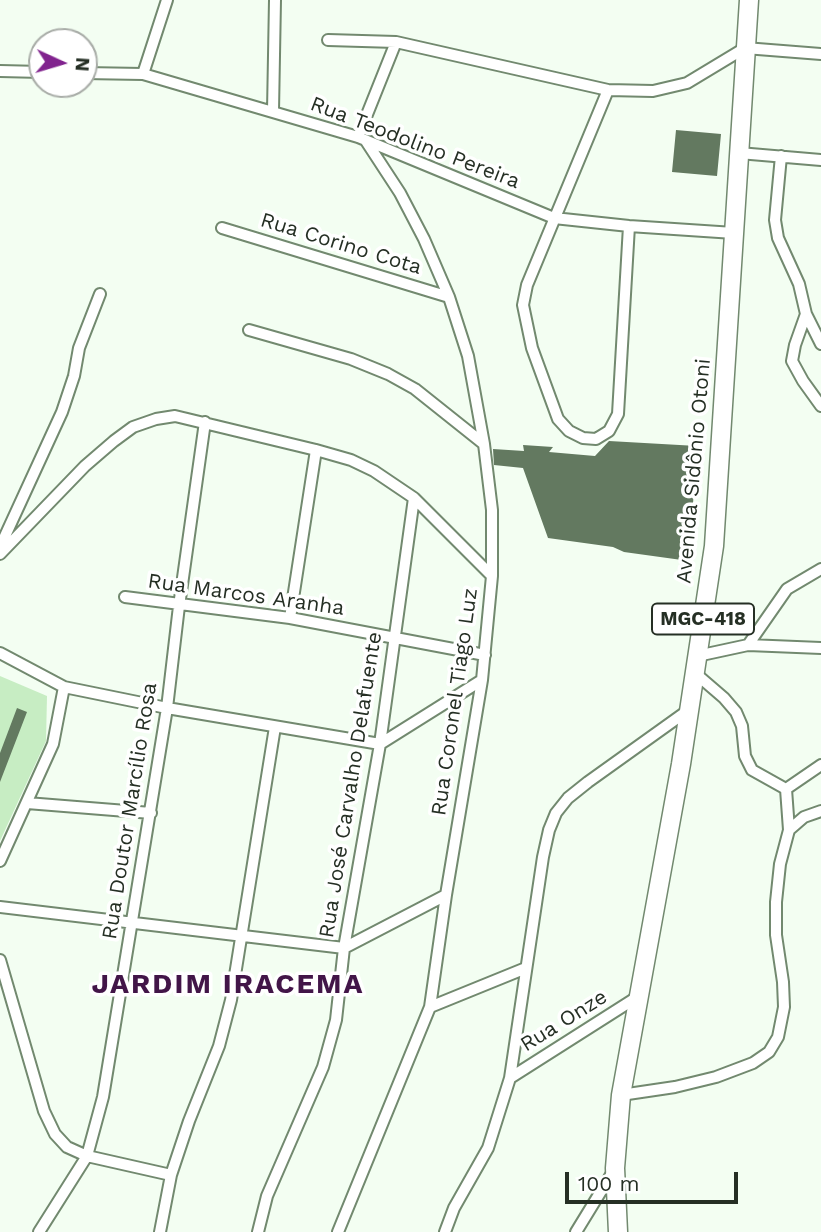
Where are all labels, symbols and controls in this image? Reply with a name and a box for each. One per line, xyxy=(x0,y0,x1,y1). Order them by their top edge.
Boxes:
north arrow xyxy=(28,28,98,98)
text: N xyxy=(70,57,94,72)
street label: Rua Teodolino Pereira xyxy=(307,91,523,195)
street label: Rua Corino Cota xyxy=(257,208,425,280)
street label: Avenida Sidônio Otoni xyxy=(672,357,716,585)
street label: Rua Marcos Aranha xyxy=(146,569,346,621)
street label: Rua Coronel Tiago Luz xyxy=(427,587,483,817)
road number: MGC-418 xyxy=(652,604,754,634)
street label: Rua José Carvalho Delafuente xyxy=(314,630,388,940)
street label: Rua Doutor Marcílio Rosa xyxy=(97,681,163,941)
district label: JARDIM IRACEMA xyxy=(93,968,363,1002)
street label: Rua Onze xyxy=(516,984,612,1058)
scale bar xyxy=(569,1158,742,1202)
text: 100 m xyxy=(578,1171,640,1196)

